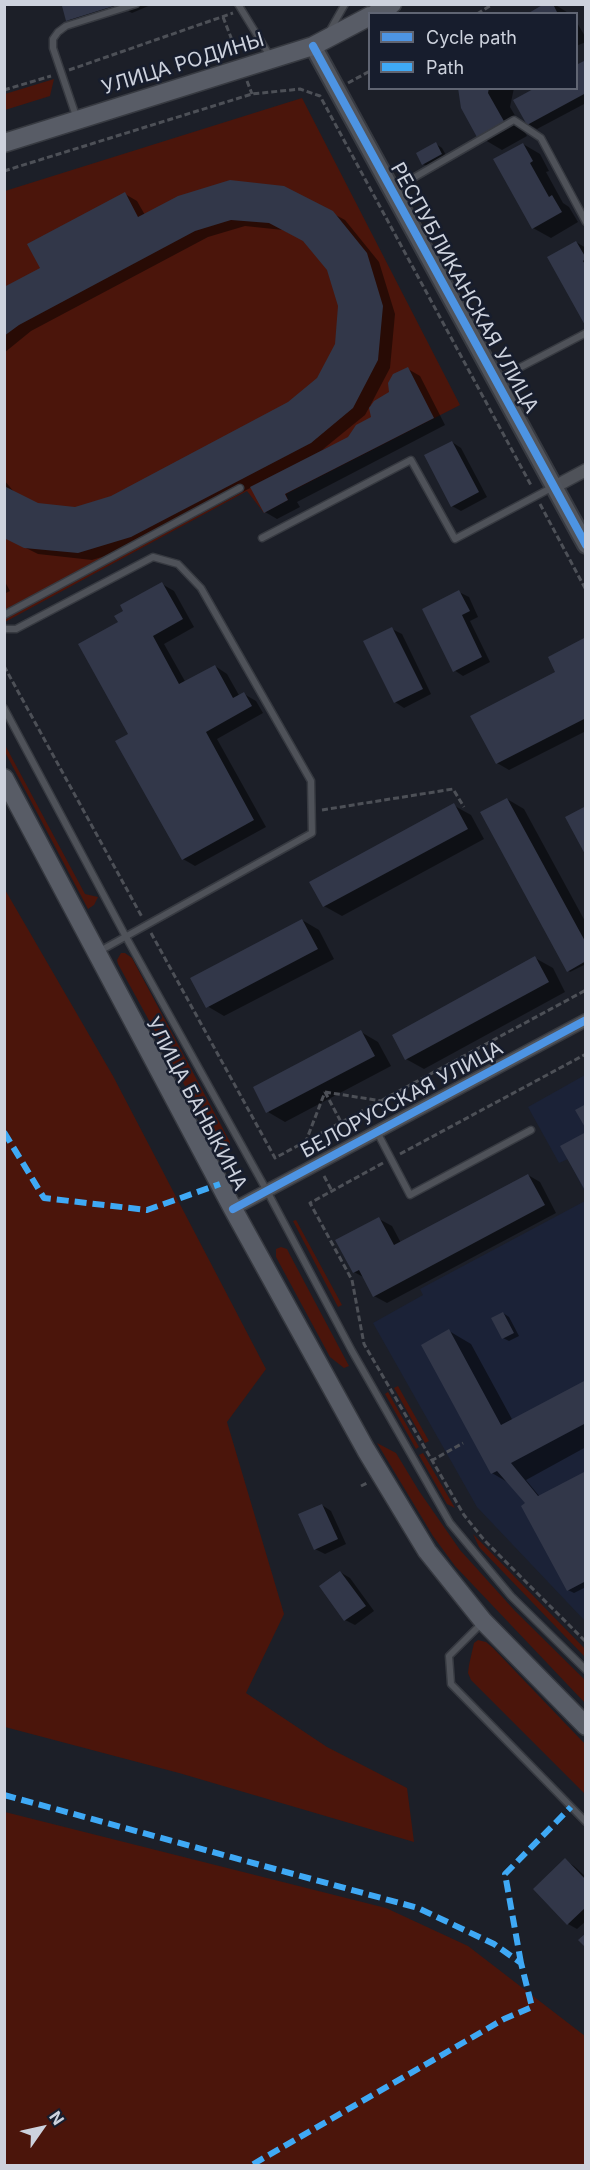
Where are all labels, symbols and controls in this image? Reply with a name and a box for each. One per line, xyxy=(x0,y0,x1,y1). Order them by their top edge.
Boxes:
legend xyxy=(368,12,578,90)
text: Cycle path xyxy=(426,27,517,48)
street label: УЛИЦА РОДИНЫ xyxy=(99,28,267,100)
text: Path xyxy=(426,57,464,78)
street label: РЕСПУБЛИКАНСКАЯ УЛИЦА xyxy=(385,158,543,418)
street label: УЛИЦА БАНЫКИНА xyxy=(140,1013,252,1195)
street label: БЕЛОРУССКАЯ УЛИЦА xyxy=(297,1036,507,1164)
north arrow xyxy=(12,2098,72,2158)
text: N xyxy=(45,2107,69,2129)

